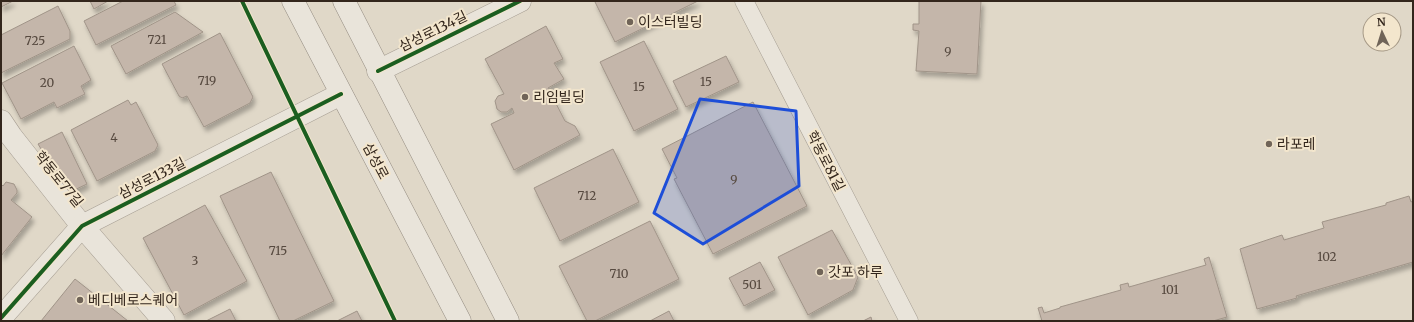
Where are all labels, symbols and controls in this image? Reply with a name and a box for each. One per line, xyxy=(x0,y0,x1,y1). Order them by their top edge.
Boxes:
street label: 삼성로134길 xyxy=(396,7,470,55)
north arrow xyxy=(1362,12,1402,52)
place label: 이스터빌딩 xyxy=(638,13,702,31)
text: N xyxy=(1376,15,1386,29)
marker: 이스터빌딩 xyxy=(625,17,635,27)
house number: 721 xyxy=(148,32,167,47)
house number: 725 xyxy=(25,33,45,48)
house number: 9 xyxy=(944,44,952,59)
house number: 719 xyxy=(198,73,216,88)
house number: 15 xyxy=(700,74,712,89)
house number: 20 xyxy=(40,75,55,90)
house number: 15 xyxy=(633,79,645,94)
place label: 리임빌딩 xyxy=(533,88,585,106)
marker: 리임빌딩 xyxy=(520,92,530,102)
street label: 학동로81길 xyxy=(803,128,849,194)
house number: 4 xyxy=(110,130,118,145)
place label: 라포레 xyxy=(1277,135,1316,153)
marker: 라포레 xyxy=(1264,139,1274,149)
street label: 삼성로 xyxy=(359,140,393,182)
street label: 학동로77길 xyxy=(31,147,87,211)
street label: 삼성로133길 xyxy=(115,153,189,203)
house number: 9 xyxy=(730,172,738,187)
house number: 712 xyxy=(577,188,597,203)
house number: 715 xyxy=(269,243,287,258)
house number: 102 xyxy=(1317,249,1337,264)
house number: 3 xyxy=(192,253,199,268)
place label: 갓포 하루 xyxy=(828,263,883,281)
house number: 710 xyxy=(609,266,629,281)
marker: 갓포 하루 xyxy=(815,267,825,277)
house number: 501 xyxy=(742,277,762,292)
house number: 101 xyxy=(1161,282,1179,297)
place label: 베디베로스퀘어 xyxy=(88,291,178,309)
marker: 베디베로스퀘어 xyxy=(75,295,85,305)

